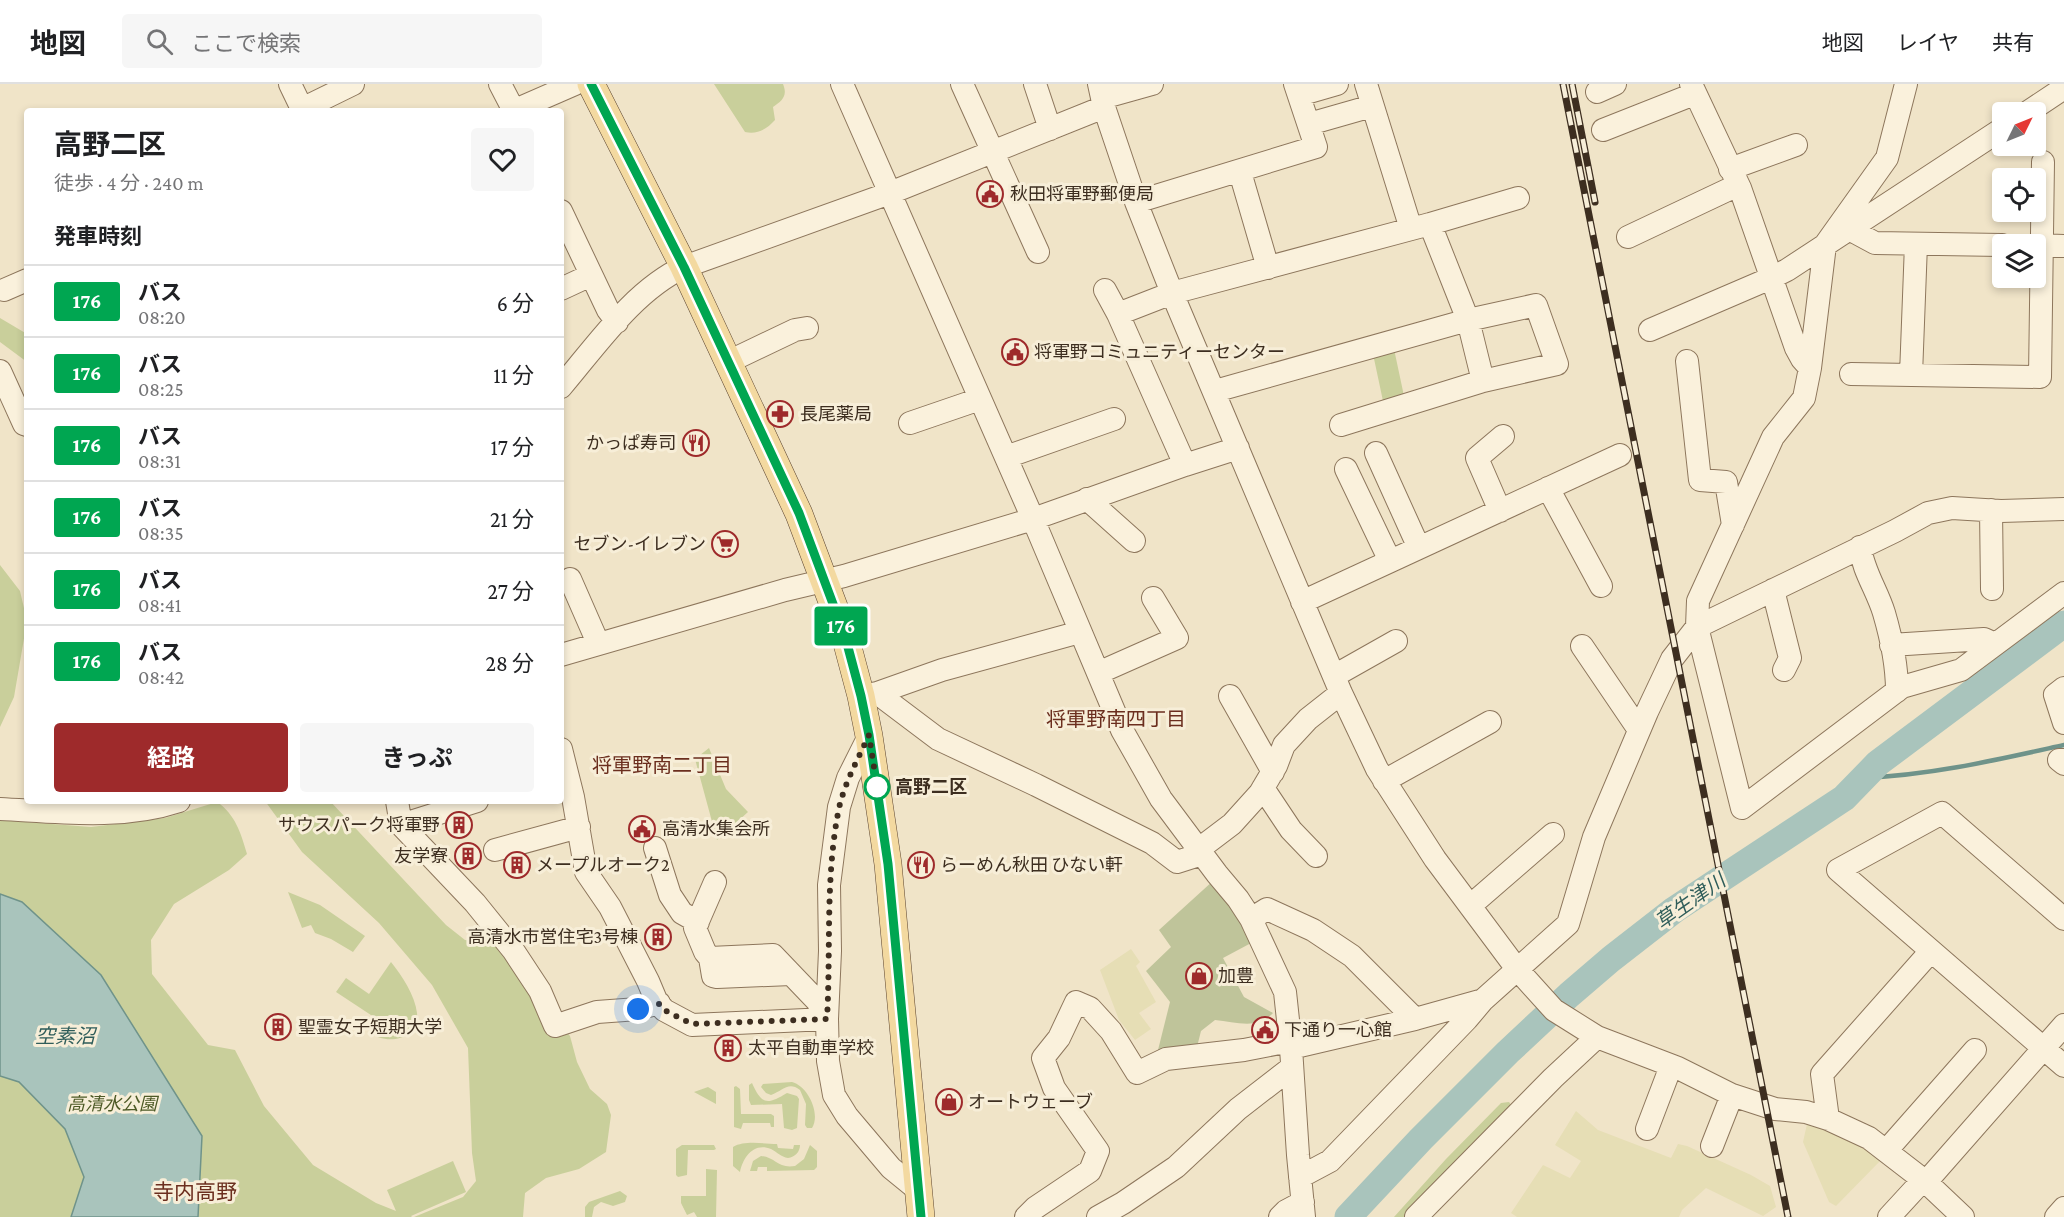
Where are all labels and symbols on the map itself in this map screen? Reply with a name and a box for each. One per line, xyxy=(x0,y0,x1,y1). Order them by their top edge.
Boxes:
north arrow xyxy=(1992,102,2046,156)
public building icon: 秋田将軍野郵便局 xyxy=(975,179,1005,209)
place label: 秋田将軍野郵便局 xyxy=(1010,184,1154,204)
public building icon: 将軍野コミュニティーセンター xyxy=(1000,337,1030,367)
place label: 将軍野コミュニティーセンター xyxy=(1034,342,1285,362)
pharmacy icon: 長尾薬局 xyxy=(765,399,795,429)
place label: 長尾薬局 xyxy=(800,404,872,424)
restaurant icon: かっぱ寿司 xyxy=(681,428,711,458)
place label: かっぱ寿司 xyxy=(586,433,676,453)
supermarket icon: セブン-イレブン xyxy=(710,529,740,559)
place label: セブン-イレブン xyxy=(573,534,706,554)
line badge: 176 xyxy=(806,606,876,646)
district label: 将軍野南四丁目 xyxy=(1046,708,1186,730)
district label: 将軍野南二丁目 xyxy=(592,754,732,776)
marker: 高野二区 xyxy=(864,774,890,800)
place label: 高野二区 xyxy=(895,777,967,797)
building icon: サウスパーク将軍野 xyxy=(444,810,474,840)
public building icon: 高清水集会所 xyxy=(627,814,657,844)
place label: サウスパーク将軍野 xyxy=(278,815,440,835)
place label: 高清水集会所 xyxy=(662,819,770,839)
building icon: 友学寮 xyxy=(453,841,483,871)
place label: 友学寮 xyxy=(394,846,448,866)
building icon: メープルオーク2 xyxy=(502,850,532,880)
restaurant icon: らーめん秋田 ひない軒 xyxy=(906,850,936,880)
place label: メープルオーク2 xyxy=(536,855,670,875)
place label: らーめん秋田 ひない軒 xyxy=(940,855,1123,875)
water label: 草生津川 xyxy=(1651,868,1731,933)
building icon: 高清水市営住宅3号棟 xyxy=(643,922,673,952)
place label: 高清水市営住宅3号棟 xyxy=(467,927,638,947)
shop icon: 加豊 xyxy=(1184,961,1214,991)
place label: 加豊 xyxy=(1218,966,1254,986)
your location xyxy=(623,994,653,1024)
building icon: 聖霊女子短期大学 xyxy=(263,1012,293,1042)
public building icon: 下通り一心館 xyxy=(1250,1015,1280,1045)
place label: 聖霊女子短期大学 xyxy=(298,1017,442,1037)
place label: 下通り一心館 xyxy=(1284,1020,1392,1040)
water label: 空素沼 xyxy=(35,1025,98,1047)
building icon: 太平自動車学校 xyxy=(713,1033,743,1063)
place label: 太平自動車学校 xyxy=(748,1038,874,1058)
shop icon: オートウェーブ xyxy=(934,1087,964,1117)
place label: オートウェーブ xyxy=(968,1092,1093,1112)
park label: 高清水公園 xyxy=(67,1094,160,1114)
district label: 寺内高野 xyxy=(153,1180,237,1204)

